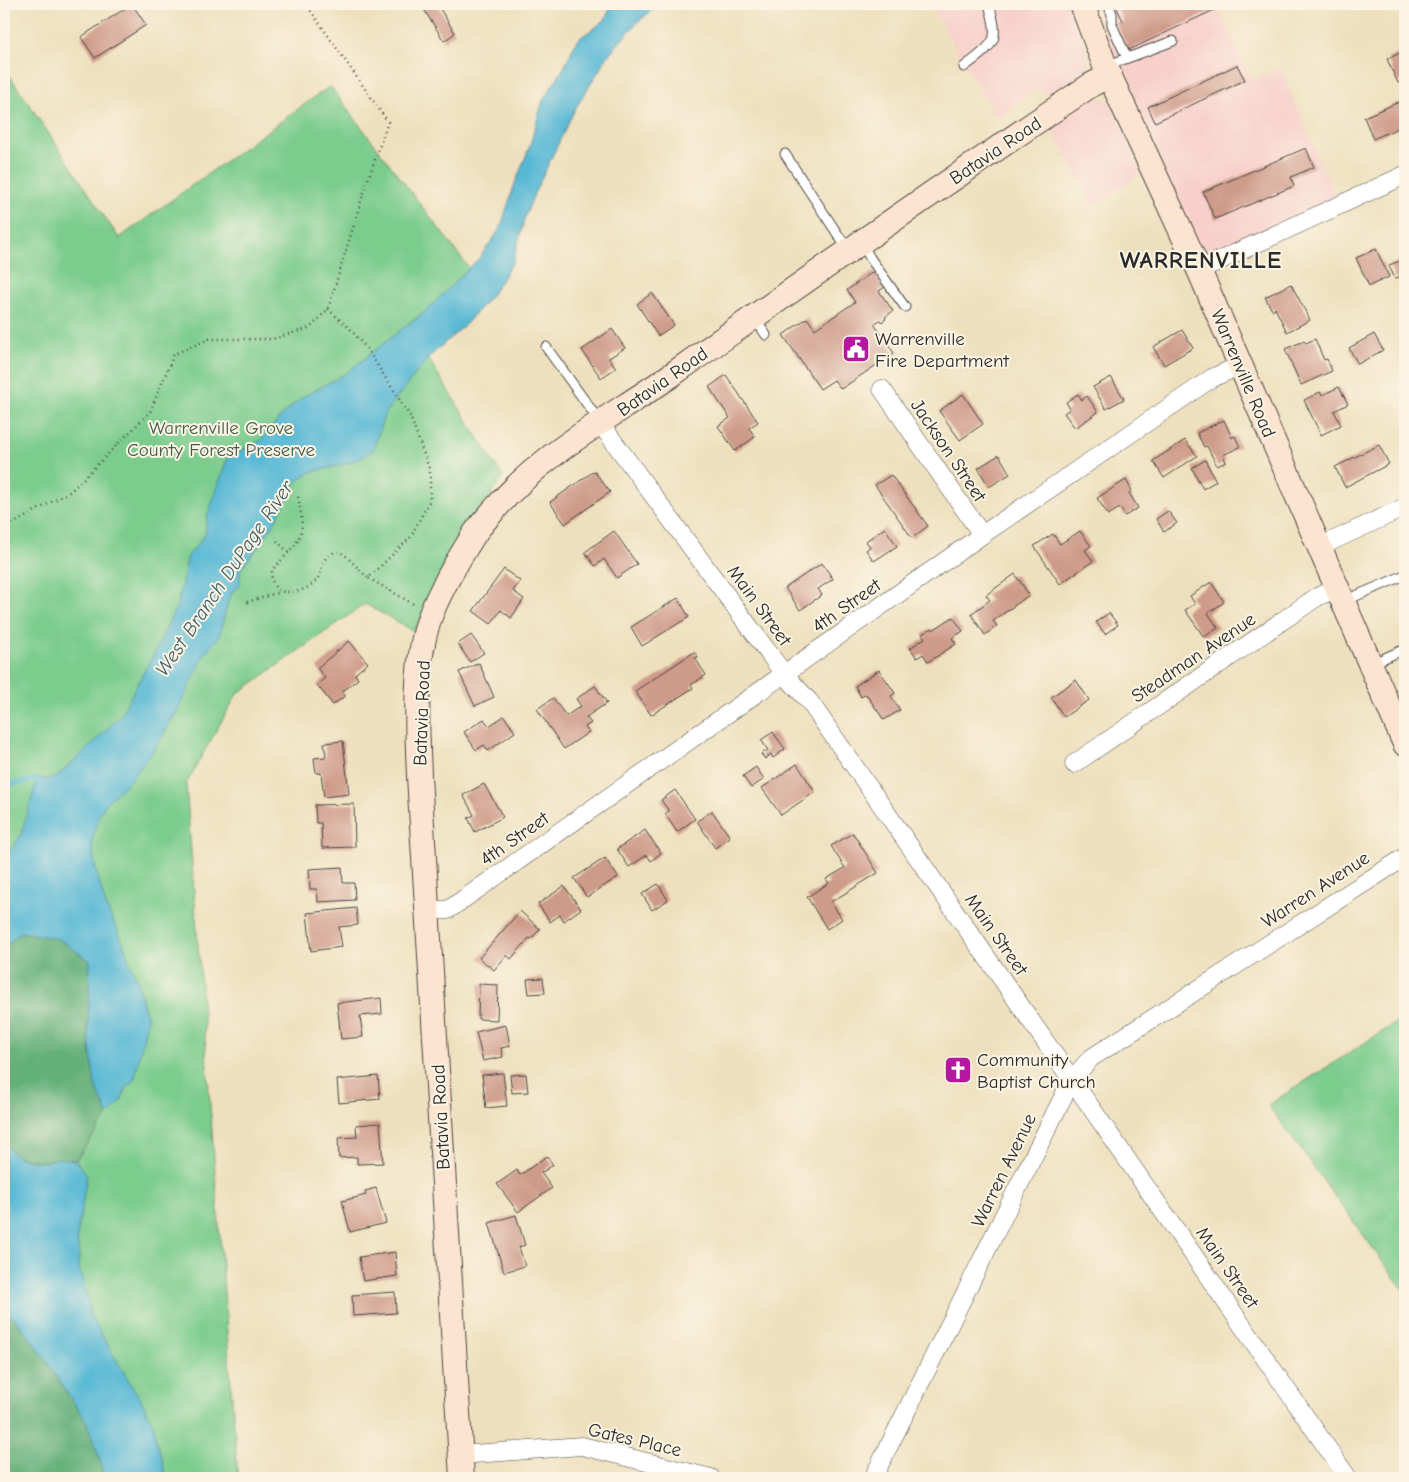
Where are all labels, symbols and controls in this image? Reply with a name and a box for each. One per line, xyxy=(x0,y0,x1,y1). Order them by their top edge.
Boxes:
street label: Batavia Road xyxy=(946,112,1046,190)
district label: WARRENVILLE xyxy=(1120,246,1282,274)
street label: Warrenville Road xyxy=(1206,306,1280,441)
place label: Warrenville Fire Department xyxy=(875,328,1009,372)
public building icon: Warrenville Fire Department xyxy=(841,334,871,364)
street label: Batavia Road xyxy=(613,342,712,421)
street label: Jackson Street xyxy=(906,395,991,507)
park label: Warrenville Grove County Forest Preserve xyxy=(127,417,315,461)
water label: West Branch DuPage River xyxy=(150,475,299,680)
street label: Main Street xyxy=(723,561,796,651)
street label: 4th Street xyxy=(808,574,886,637)
street label: Steadman Avenue xyxy=(1127,608,1260,707)
street label: Batavia Road xyxy=(409,660,435,766)
street label: 4th Street xyxy=(476,807,554,870)
street label: Warren Avenue xyxy=(1258,847,1374,933)
street label: Main Street xyxy=(960,890,1033,980)
place label: Community Baptist Church xyxy=(977,1049,1096,1093)
church icon: Community Baptist Church xyxy=(943,1055,973,1085)
street label: Batavia Road xyxy=(427,1064,455,1170)
street label: Warren Avenue xyxy=(967,1110,1041,1231)
street label: Main Street xyxy=(1191,1223,1264,1313)
street label: Gates Place xyxy=(586,1419,684,1461)

